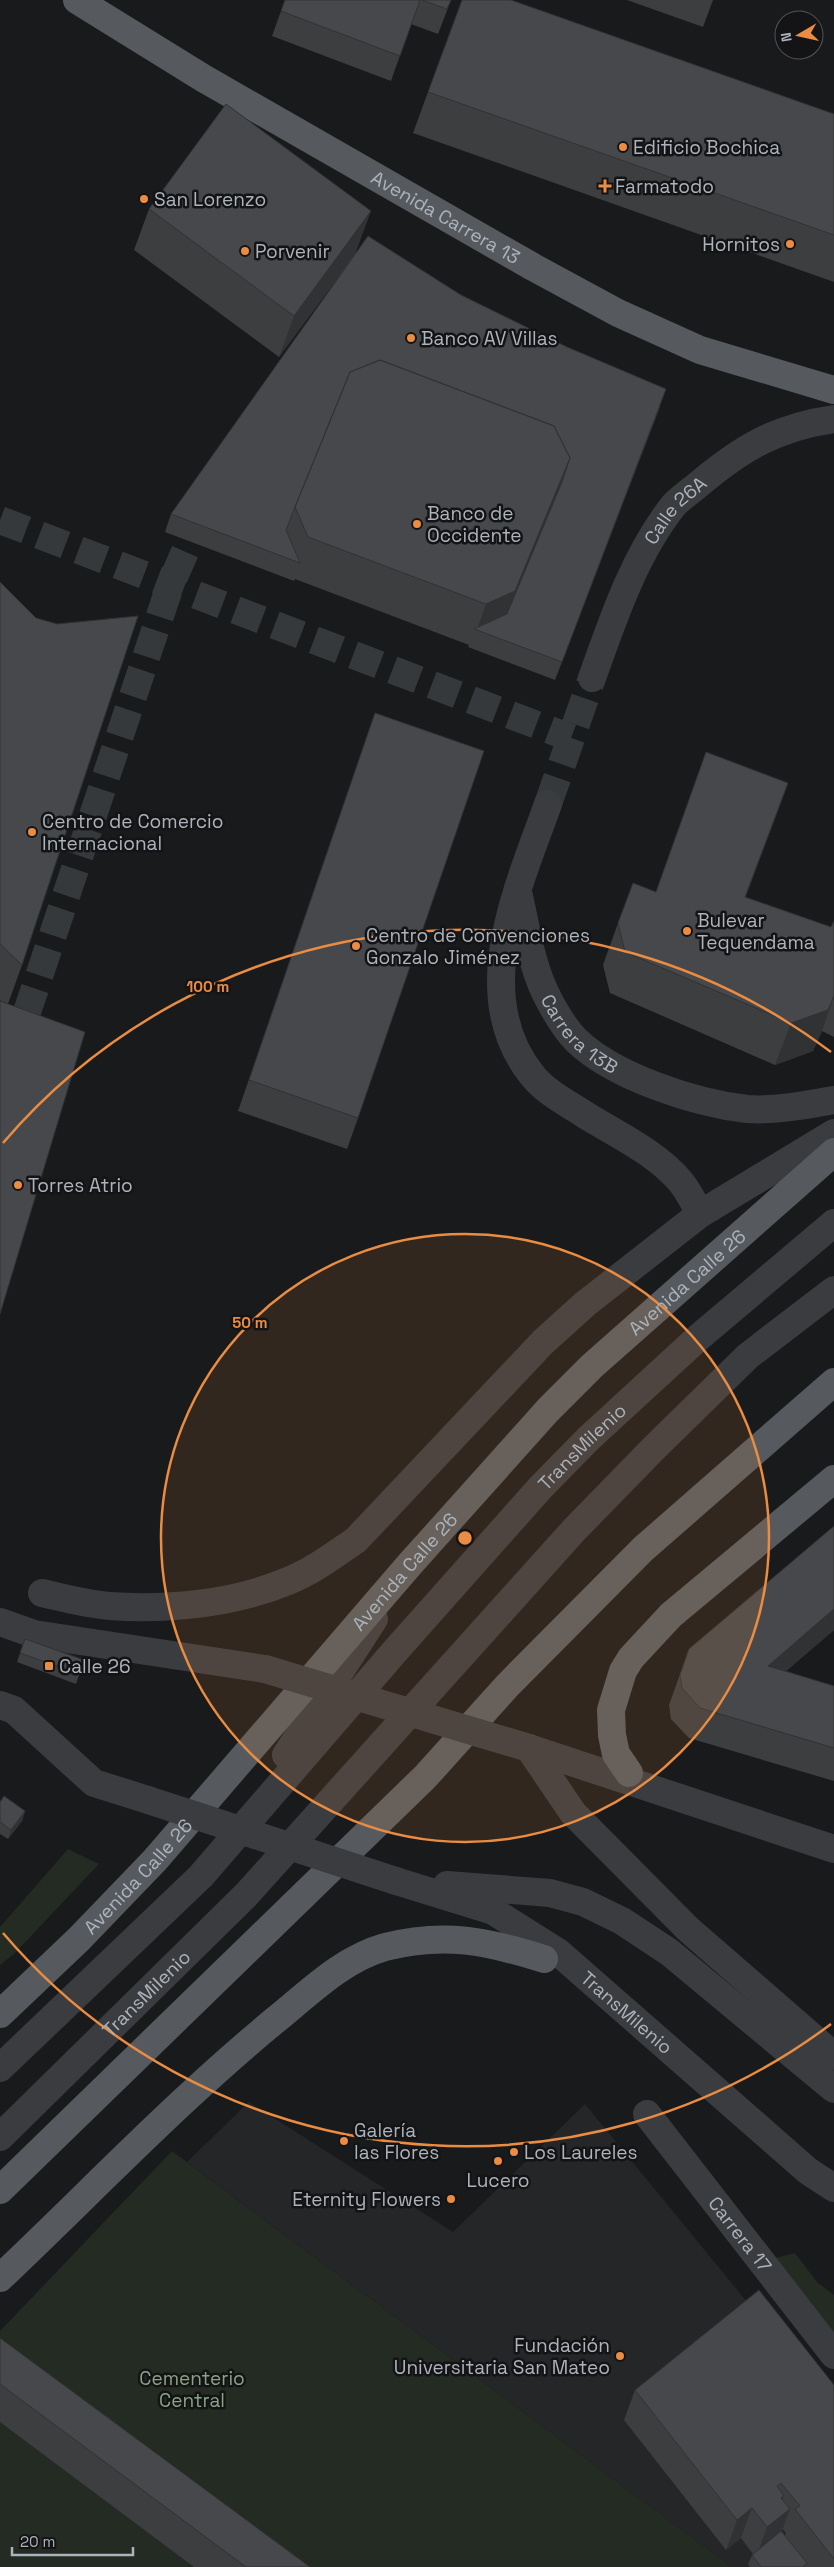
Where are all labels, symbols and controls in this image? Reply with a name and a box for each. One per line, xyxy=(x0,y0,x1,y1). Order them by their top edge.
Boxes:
north arrow xyxy=(774,10,824,60)
text: N xyxy=(777,31,796,43)
place label: Edificio Bochica xyxy=(633,135,780,160)
marker: Edificio Bochica xyxy=(617,141,629,153)
street label: Avenida Carrera 13 xyxy=(367,165,525,270)
place label: Farmatodo xyxy=(615,174,714,199)
marker: Farmatodo xyxy=(599,180,611,192)
place label: San Lorenzo xyxy=(154,187,266,212)
marker: San Lorenzo xyxy=(138,193,150,205)
place label: Hornitos xyxy=(702,232,780,257)
marker: Hornitos xyxy=(784,238,796,250)
place label: Porvenir xyxy=(255,239,330,264)
marker: Porvenir xyxy=(239,245,251,257)
place label: Banco AV Villas xyxy=(421,326,558,351)
marker: Banco AV Villas xyxy=(405,332,417,344)
street label: Calle 26A xyxy=(638,471,712,549)
place label: Banco de Occidente xyxy=(427,501,522,548)
marker: Banco de Occidente xyxy=(411,518,423,530)
place label: Centro de Comercio Internacional xyxy=(42,809,224,856)
marker: Centro de Comercio Internacional xyxy=(26,826,38,838)
place label: Bulevar Tequendama xyxy=(697,908,815,955)
place label: Centro de Convenciones Gonzalo Jiménez xyxy=(366,923,590,970)
marker: Bulevar Tequendama xyxy=(681,925,693,937)
marker: Centro de Convenciones Gonzalo Jiménez xyxy=(350,940,362,952)
text: 100 m xyxy=(187,977,229,996)
street label: Carrera 13B xyxy=(535,990,622,1080)
place label: Torres Atrio xyxy=(28,1173,133,1198)
marker: Torres Atrio xyxy=(12,1179,24,1191)
street label: Avenida Calle 26 xyxy=(623,1224,751,1341)
text: 50 m xyxy=(232,1313,268,1332)
street label: TransMilenio xyxy=(533,1398,632,1496)
street label: Avenida Calle 26 xyxy=(346,1507,463,1636)
centre of rings xyxy=(456,1529,474,1547)
place label: Calle 26 xyxy=(59,1654,131,1679)
marker: Calle 26 xyxy=(43,1660,55,1672)
street label: Avenida Calle 26 xyxy=(78,1814,198,1940)
street label: TransMilenio xyxy=(97,1945,196,2043)
street label: TransMilenio xyxy=(575,1966,678,2060)
place label: Galería las Flores xyxy=(354,2118,439,2165)
marker: Galería las Flores xyxy=(338,2135,350,2147)
place label: Los Laureles xyxy=(524,2140,638,2165)
marker: Los Laureles xyxy=(508,2146,520,2158)
marker: Lucero xyxy=(492,2155,504,2167)
place label: Lucero xyxy=(466,2168,530,2193)
place label: Eternity Flowers xyxy=(292,2187,441,2212)
street label: Carrera 17 xyxy=(702,2191,777,2278)
marker: Eternity Flowers xyxy=(445,2193,457,2205)
place label: Fundación Universitaria San Mateo xyxy=(394,2333,610,2380)
marker: Fundación Universitaria San Mateo xyxy=(614,2350,626,2362)
park label: Cementerio Central xyxy=(139,2366,245,2413)
scale bar xyxy=(12,2524,134,2556)
text: 20 m xyxy=(20,2532,55,2551)

